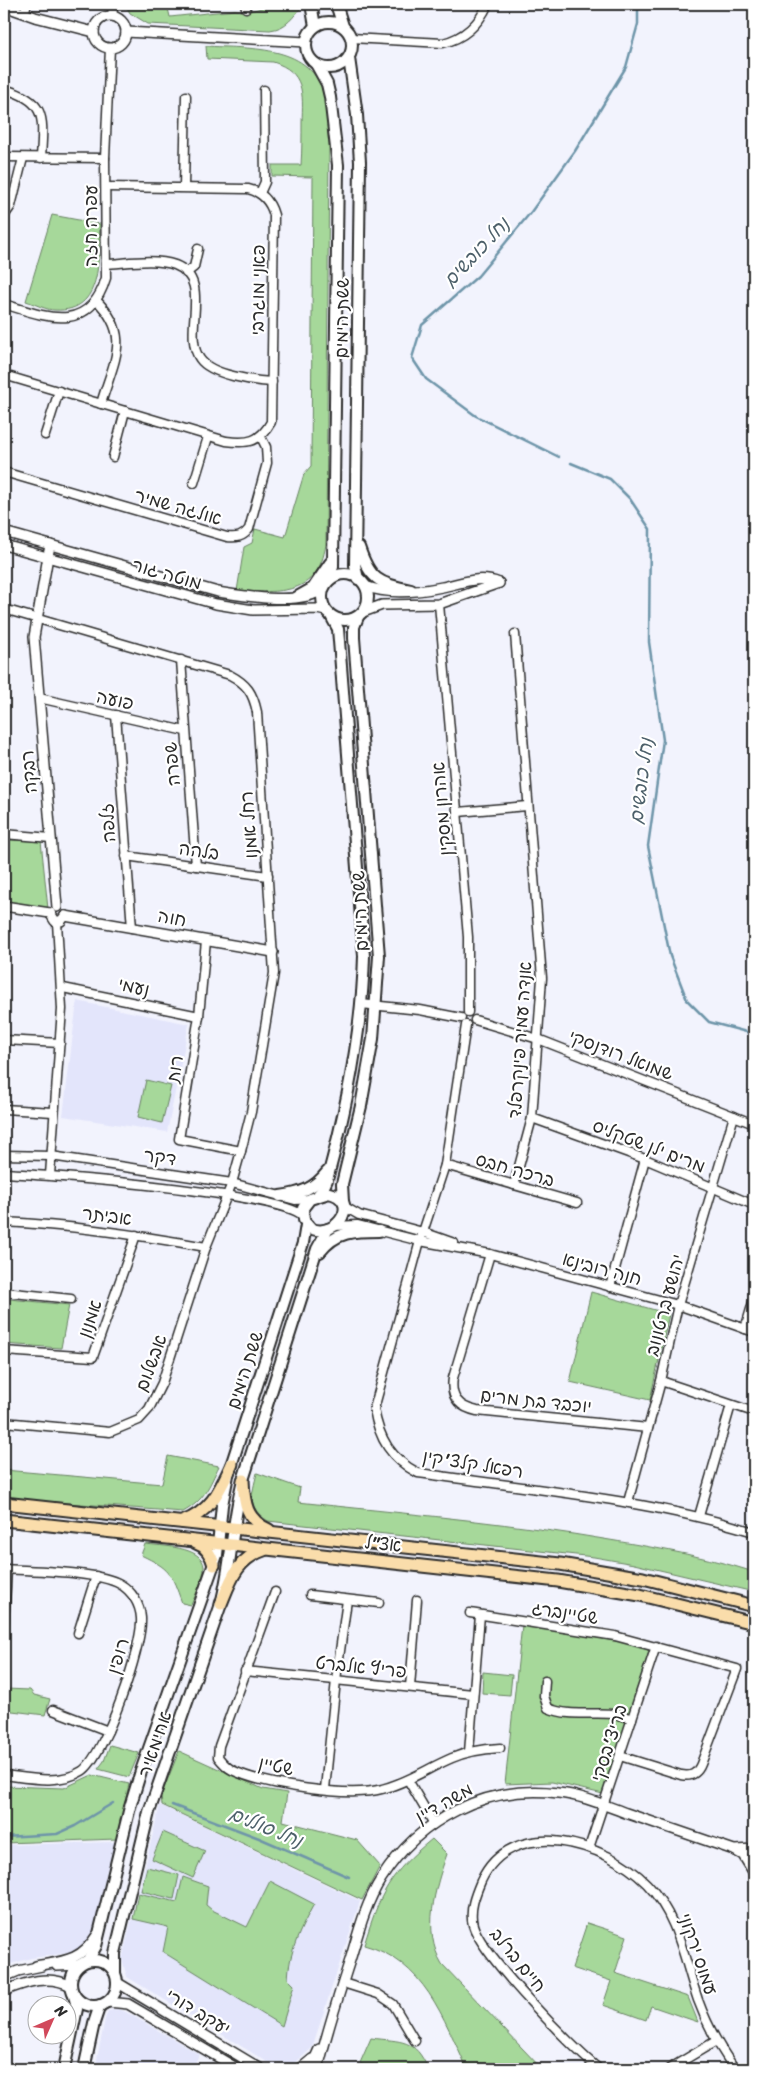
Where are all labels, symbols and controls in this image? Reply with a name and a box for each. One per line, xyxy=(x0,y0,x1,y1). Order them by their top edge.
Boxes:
street label: עפרה חזה xyxy=(75,185,107,267)
water label: נחל כובשים xyxy=(434,208,518,295)
street label: פאני מוגרבי xyxy=(241,244,275,336)
street label: ששת הימים xyxy=(325,277,359,359)
street label: אולגה שמיר xyxy=(130,479,226,535)
street label: מוטה גור xyxy=(128,549,206,599)
street label: פועה xyxy=(93,680,137,720)
water label: נחל כובשים xyxy=(619,735,663,826)
street label: שפרה xyxy=(154,741,190,787)
street label: רבקה xyxy=(11,749,47,795)
street label: אהרון מסקין xyxy=(422,760,462,857)
street label: רחל אמנו xyxy=(231,790,267,860)
street label: זלפה xyxy=(91,802,125,844)
street label: בלהה xyxy=(177,832,221,870)
street label: ששת הימים xyxy=(342,870,378,952)
street label: חוה xyxy=(155,900,189,936)
street label: אנדה עמיר פינקרפלד xyxy=(499,960,541,1120)
street label: נעמי xyxy=(115,968,153,1006)
street label: שמואל רודנסקי xyxy=(564,1020,678,1090)
street label: רות xyxy=(157,1053,193,1086)
street label: מרים ילן שטקליס xyxy=(588,1110,710,1182)
street label: דקר xyxy=(142,1139,178,1175)
street label: ברכה חבס xyxy=(472,1143,558,1197)
street label: אביתר xyxy=(80,1197,134,1235)
street label: חנה רובינא xyxy=(559,1243,645,1295)
street label: יהושע ברטונוב xyxy=(636,1251,694,1359)
street label: אמנון xyxy=(69,1295,111,1343)
street label: ששת הימים xyxy=(217,1327,273,1413)
street label: אבשלום xyxy=(126,1329,176,1396)
street label: יוכבד בת מרים xyxy=(479,1379,593,1423)
street label: רפאל קלצ'קין xyxy=(420,1440,526,1488)
street label: אצ"ל xyxy=(363,1526,403,1562)
street label: שטיינברג xyxy=(529,1592,601,1634)
street label: רופין xyxy=(97,1634,139,1678)
street label: פריץ אלברט xyxy=(314,1646,408,1688)
street label: בריצ'בסקי xyxy=(581,1700,637,1786)
street label: אחימאיר xyxy=(129,1707,181,1781)
street label: שטיין xyxy=(255,1747,297,1785)
street label: משה דיין xyxy=(409,1774,479,1832)
water label: נחל סוללים xyxy=(224,1797,309,1857)
street label: עמוס ירקוני xyxy=(669,1909,727,2000)
street label: חיים ברלב xyxy=(481,1920,555,2000)
street label: יעקב דורי xyxy=(159,1980,237,2044)
north arrow xyxy=(28,1996,78,2046)
text: N xyxy=(48,1998,73,2024)

